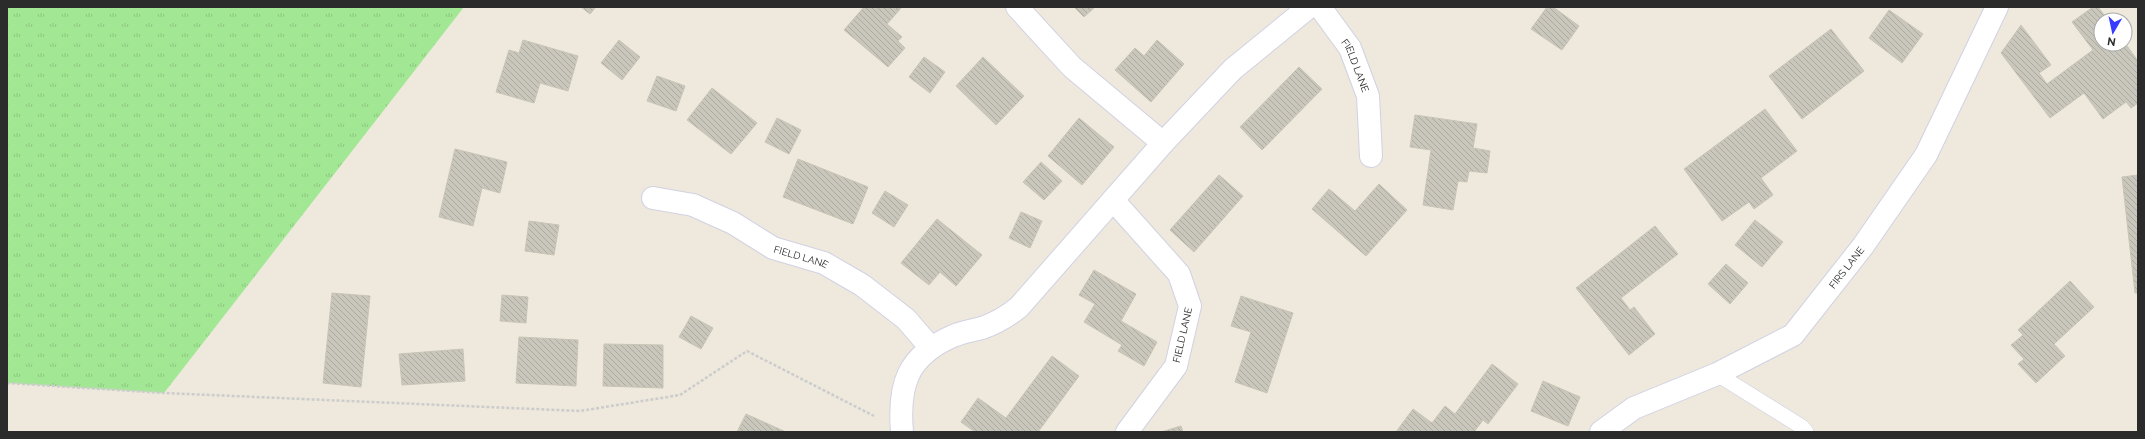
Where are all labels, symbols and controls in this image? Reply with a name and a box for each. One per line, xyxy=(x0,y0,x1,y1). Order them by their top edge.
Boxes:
north arrow xyxy=(2093,12,2133,52)
text: N xyxy=(2106,34,2117,48)
street label: FIELD LANE xyxy=(1339,37,1371,94)
street label: FIELD LANE xyxy=(772,244,830,270)
street label: FIRS LANE xyxy=(1827,245,1866,291)
street label: FIELD LANE xyxy=(1171,306,1194,364)

